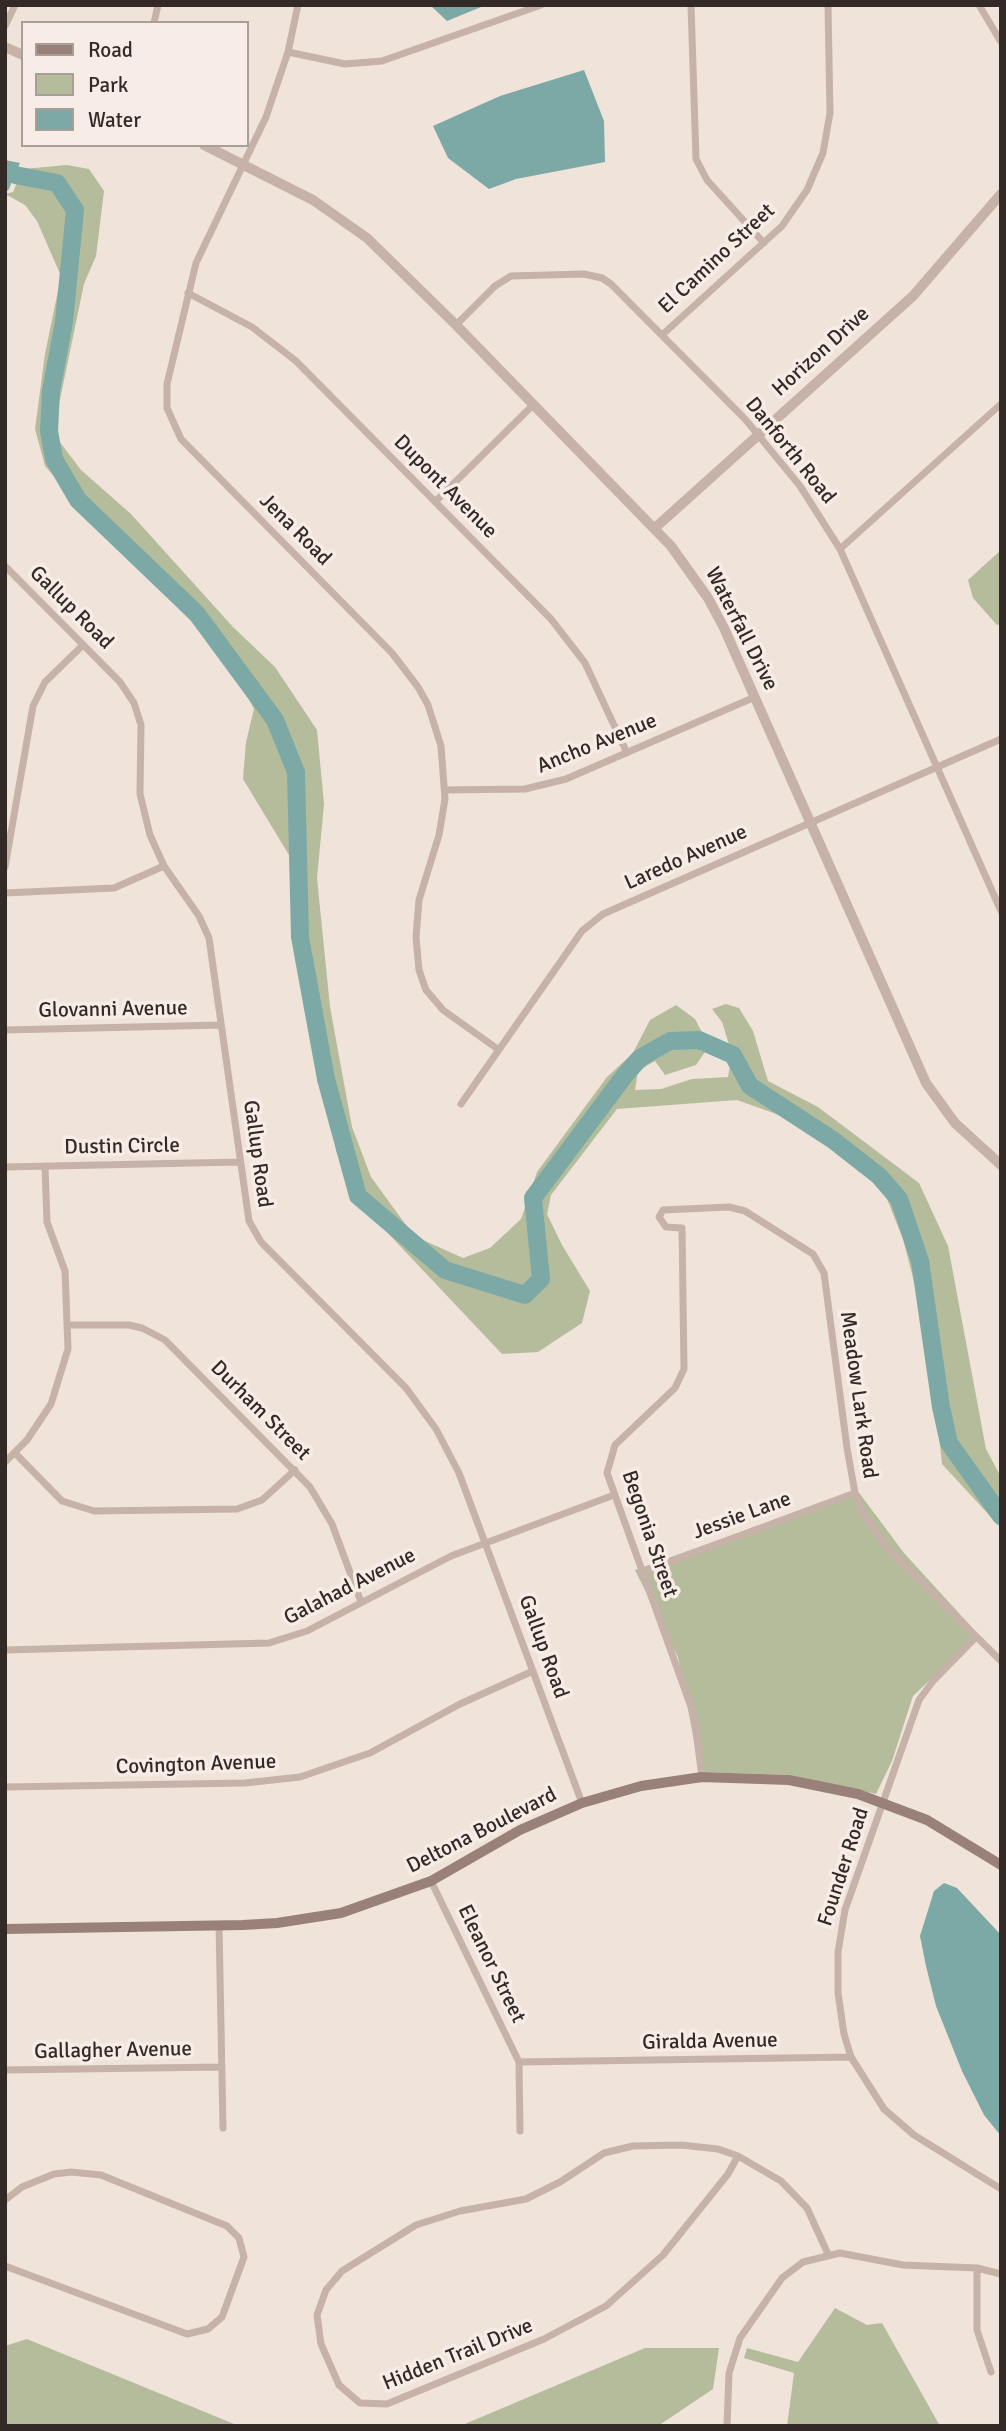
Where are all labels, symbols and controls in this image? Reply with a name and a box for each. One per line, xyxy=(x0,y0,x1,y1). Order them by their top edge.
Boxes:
legend xyxy=(21,21,248,147)
text: Road xyxy=(88,37,133,63)
text: Park xyxy=(88,72,128,98)
text: Water xyxy=(88,107,141,133)
street label: El Camino Street xyxy=(654,199,780,319)
street label: Horizon Drive xyxy=(767,302,875,402)
street label: Danforth Road xyxy=(739,393,841,509)
street label: Dupont Avenue xyxy=(388,430,502,544)
street label: Jena Road xyxy=(254,489,336,571)
street label: Gallup Road xyxy=(24,561,118,655)
street label: Waterfall Drive xyxy=(699,563,783,695)
street label: Ancho Avenue xyxy=(533,709,661,779)
street label: Laredo Avenue xyxy=(621,820,751,896)
street label: Glovanni Avenue xyxy=(38,996,188,1024)
street label: Gallup Road xyxy=(237,1099,277,1209)
street label: Dustin Circle xyxy=(64,1133,180,1161)
street label: Meadow Lark Road xyxy=(834,1310,882,1480)
street label: Durham Street xyxy=(205,1356,315,1466)
street label: Begonia Street xyxy=(616,1467,682,1601)
street label: Jessie Lane xyxy=(690,1487,794,1545)
street label: Galahad Avenue xyxy=(280,1543,420,1631)
street label: Gallup Road xyxy=(513,1592,573,1702)
street label: Covington Avenue xyxy=(115,1750,277,1780)
street label: Deltona Boulevard xyxy=(403,1782,561,1880)
street label: Founder Road xyxy=(813,1805,875,1929)
street label: Eleanor Street xyxy=(452,1901,530,2027)
street label: Giralda Avenue xyxy=(642,2028,778,2056)
street label: Gallagher Avenue xyxy=(34,2037,192,2065)
street label: Hidden Trail Drive xyxy=(379,2313,537,2397)

